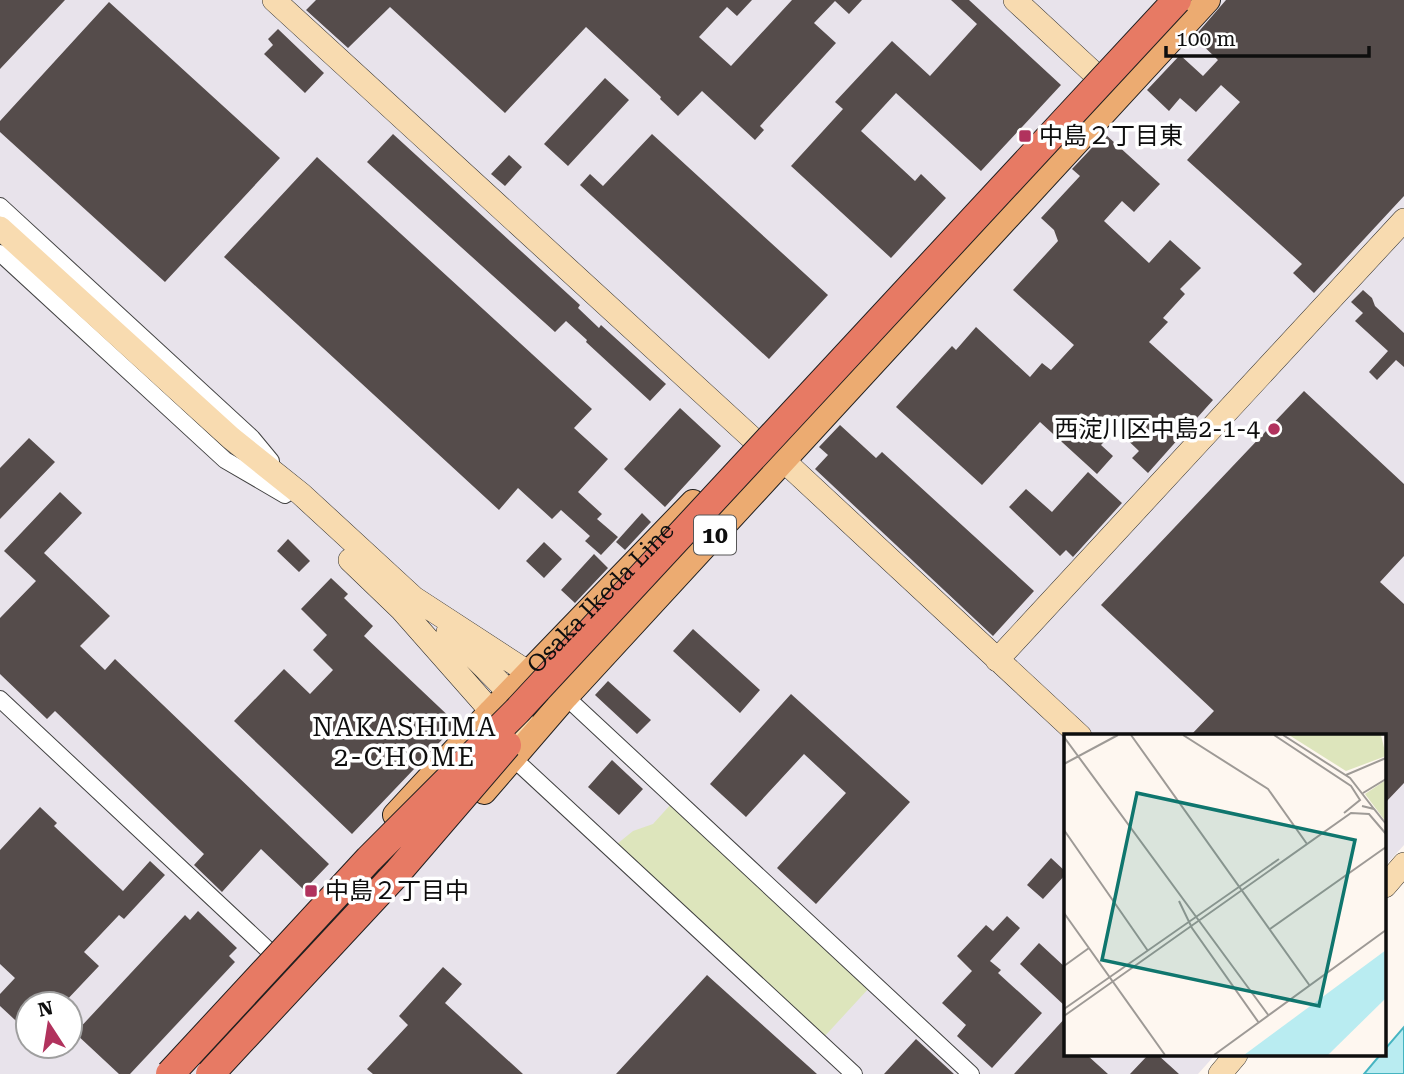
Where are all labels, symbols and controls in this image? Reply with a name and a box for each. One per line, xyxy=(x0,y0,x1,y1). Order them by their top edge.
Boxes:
scale bar xyxy=(1166,14,1369,58)
text: 100 m xyxy=(1176,27,1236,51)
place label: 中島２丁目東 xyxy=(1039,122,1183,150)
marker: 中島２丁目東 xyxy=(1017,128,1033,144)
place label: 西淀川区中島2-1-4 xyxy=(1055,415,1261,443)
marker: 西淀川区中島2-1-4 xyxy=(1266,421,1282,437)
street label: Osaka Ikeda Line xyxy=(521,516,680,679)
road number: 10 xyxy=(694,516,736,554)
district label: NAKASHIMA 2-CHOME xyxy=(312,712,498,772)
inset map xyxy=(1064,734,1386,1056)
place label: 中島２丁目中 xyxy=(325,877,469,905)
marker: 中島２丁目中 xyxy=(303,883,319,899)
north arrow xyxy=(14,990,84,1060)
text: N xyxy=(36,996,55,1022)

